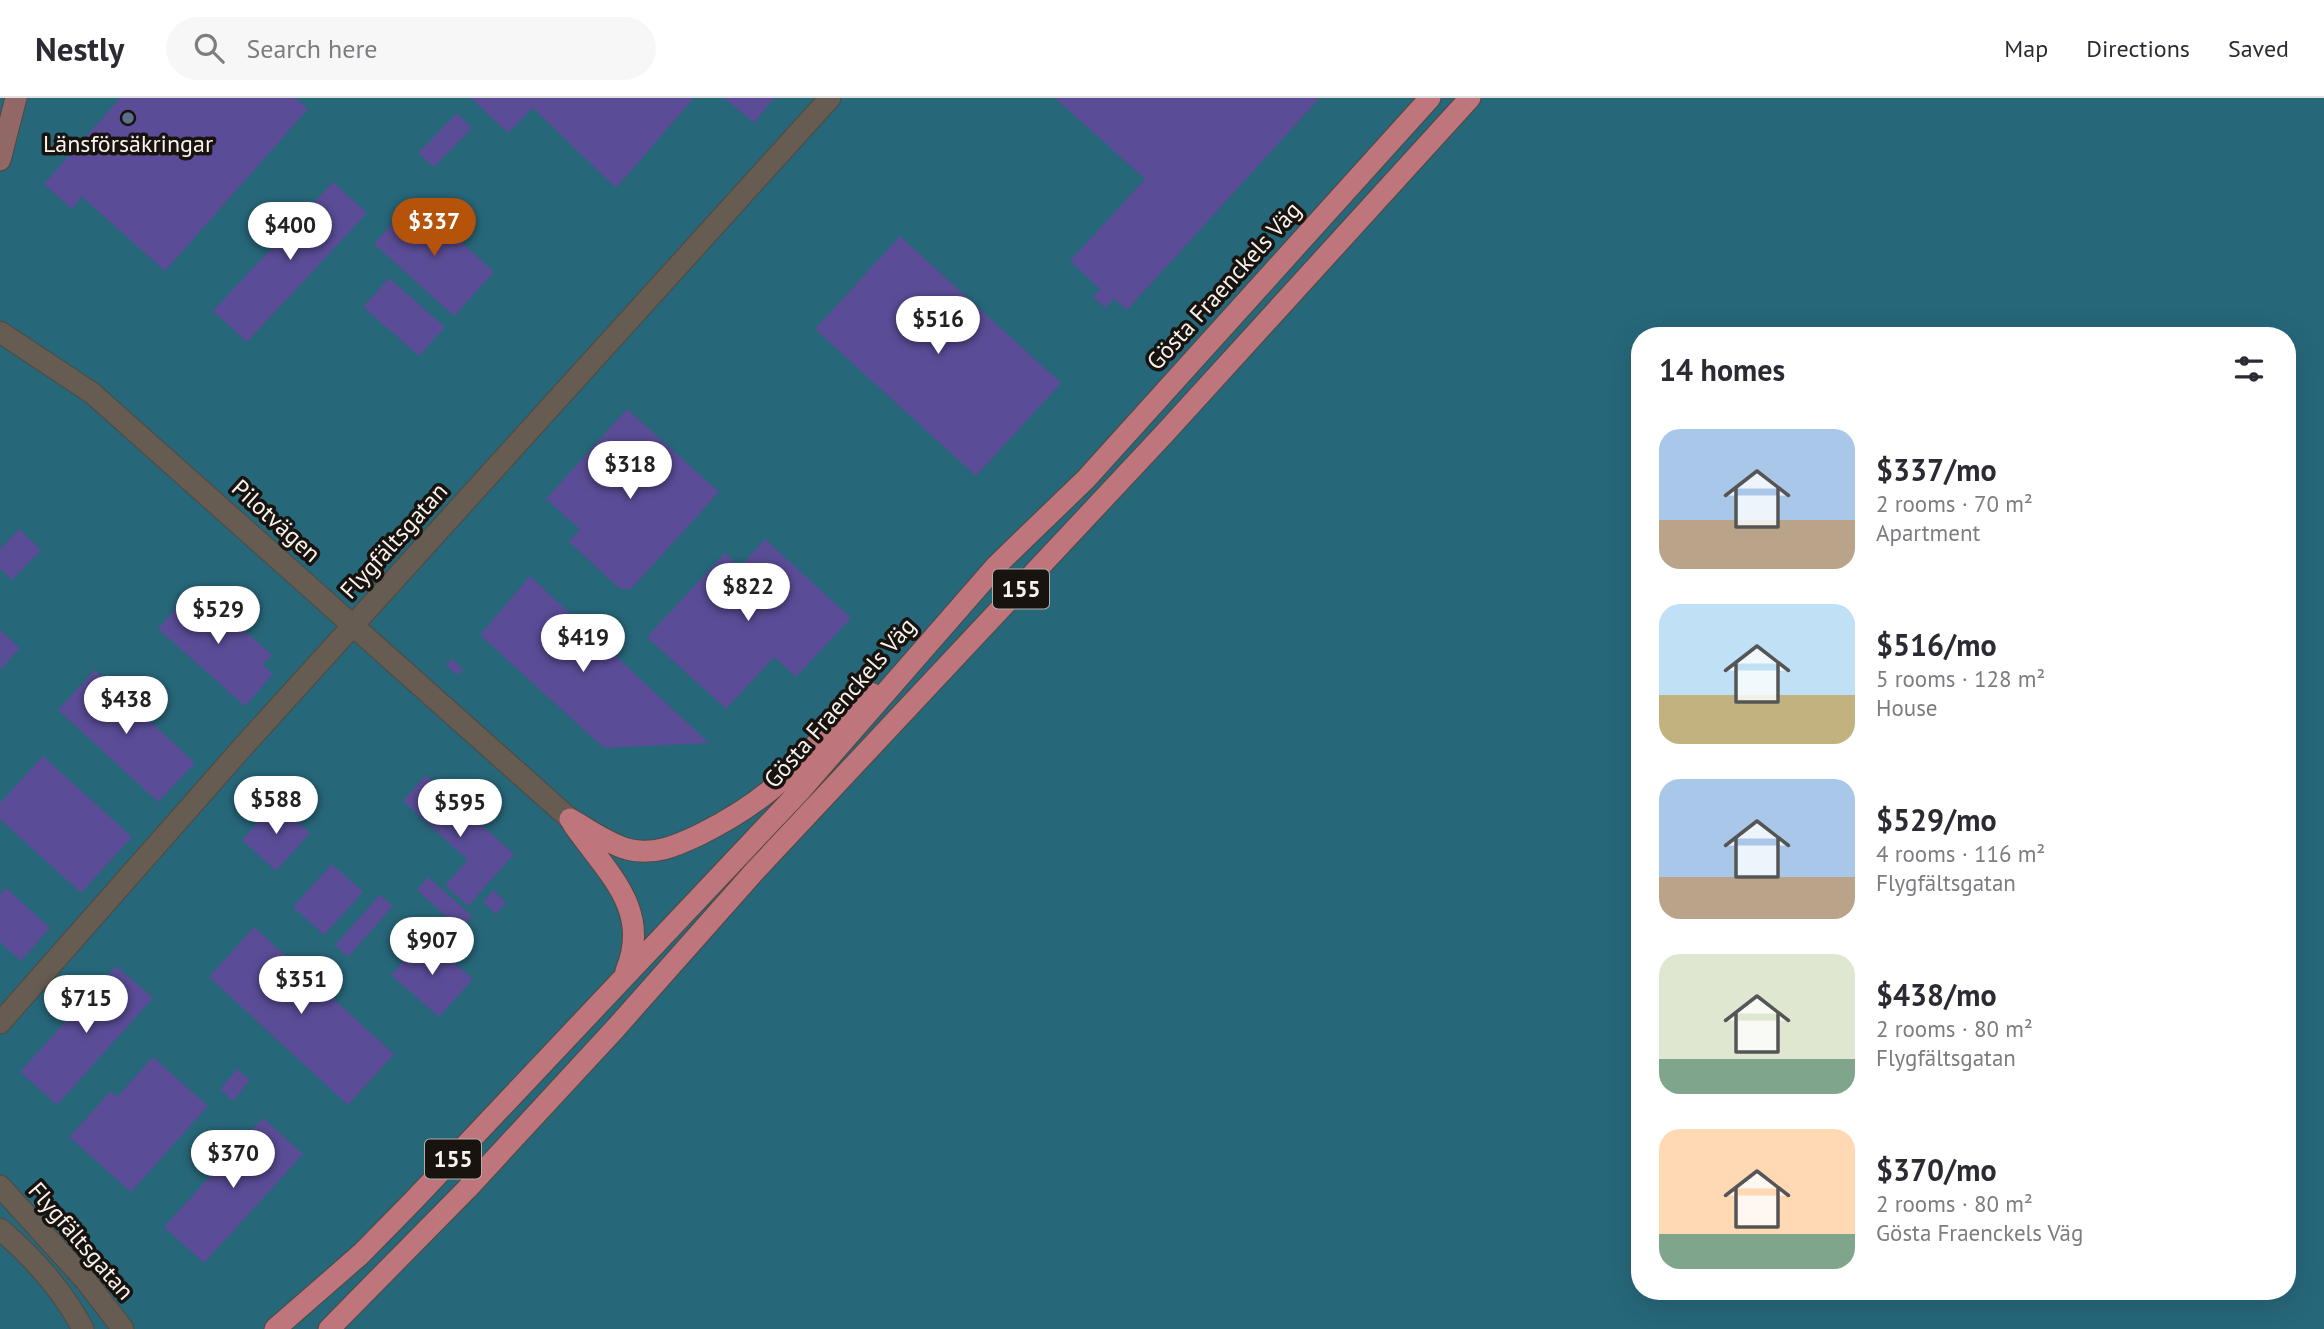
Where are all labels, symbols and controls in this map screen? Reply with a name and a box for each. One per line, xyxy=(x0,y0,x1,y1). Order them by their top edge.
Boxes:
search box xyxy=(166,17,656,80)
text: Nestly xyxy=(35,27,124,70)
icon: search xyxy=(190,29,228,67)
text: Search here xyxy=(246,32,378,65)
text: Map xyxy=(2004,33,2048,64)
text: Directions xyxy=(2086,33,2190,64)
text: Saved xyxy=(2228,33,2289,64)
marker: Länsförsäkringar xyxy=(120,110,136,126)
place label: Länsförsäkringar xyxy=(43,128,213,159)
street label: Gösta Fraenckels Väg xyxy=(1140,195,1307,376)
pin: $337 xyxy=(393,198,475,258)
pin: $400 xyxy=(249,202,331,262)
text: $337 xyxy=(408,206,460,235)
text: $400 xyxy=(264,210,316,239)
pin: $516 xyxy=(897,296,979,356)
text: $516 xyxy=(912,304,964,333)
text: 14 homes xyxy=(1659,350,1785,389)
icon: filters xyxy=(2230,350,2268,388)
pin: $318 xyxy=(589,442,671,501)
text: $318 xyxy=(604,449,656,478)
text: $337/mo xyxy=(1876,450,1997,489)
icon: home xyxy=(1715,457,1799,541)
street label: Pilotvägen xyxy=(225,472,327,569)
street label: Flygfältsgatan xyxy=(333,476,454,605)
text: 2 rooms · 70 m² xyxy=(1876,489,2033,518)
text: Apartment xyxy=(1876,518,1980,547)
pin: $822 xyxy=(707,564,789,623)
road number: 155 xyxy=(993,569,1049,608)
text: $822 xyxy=(722,571,774,600)
pin: $529 xyxy=(177,587,259,646)
text: $529 xyxy=(192,594,244,623)
street label: Gösta Fraenckels Väg xyxy=(757,611,922,794)
pin: $419 xyxy=(542,614,624,674)
text: $419 xyxy=(557,622,609,651)
text: $516/mo xyxy=(1876,625,1997,664)
icon: home xyxy=(1715,632,1799,716)
text: 5 rooms · 128 m² xyxy=(1876,664,2045,693)
pin: $438 xyxy=(85,676,167,736)
text: $438 xyxy=(100,684,152,713)
text: House xyxy=(1876,693,1938,722)
pin: $588 xyxy=(235,776,317,836)
pin: $595 xyxy=(419,780,501,839)
text: $588 xyxy=(250,784,302,813)
text: $595 xyxy=(434,787,486,816)
text: $529/mo xyxy=(1876,800,1997,839)
icon: home xyxy=(1715,807,1799,891)
text: 4 rooms · 116 m² xyxy=(1876,839,2045,868)
text: Flygfältsgatan xyxy=(1876,868,2016,897)
pin: $907 xyxy=(391,918,473,977)
text: $907 xyxy=(406,925,458,954)
pin: $351 xyxy=(260,956,342,1016)
text: $351 xyxy=(275,964,327,993)
text: $438/mo xyxy=(1876,975,1997,1014)
pin: $715 xyxy=(45,976,127,1035)
icon: home xyxy=(1715,982,1799,1066)
text: $715 xyxy=(60,983,112,1012)
text: 2 rooms · 80 m² xyxy=(1876,1014,2033,1043)
text: Flygfältsgatan xyxy=(1876,1043,2016,1072)
pin: $370 xyxy=(192,1130,274,1190)
text: $370 xyxy=(207,1138,259,1167)
road number: 155 xyxy=(425,1140,481,1178)
text: $370/mo xyxy=(1876,1150,1997,1189)
icon: home xyxy=(1715,1157,1799,1241)
street label: Flygfältsgatan xyxy=(22,1175,141,1306)
text: 2 rooms · 80 m² xyxy=(1876,1189,2033,1218)
text: Gösta Fraenckels Väg xyxy=(1876,1218,2083,1247)

